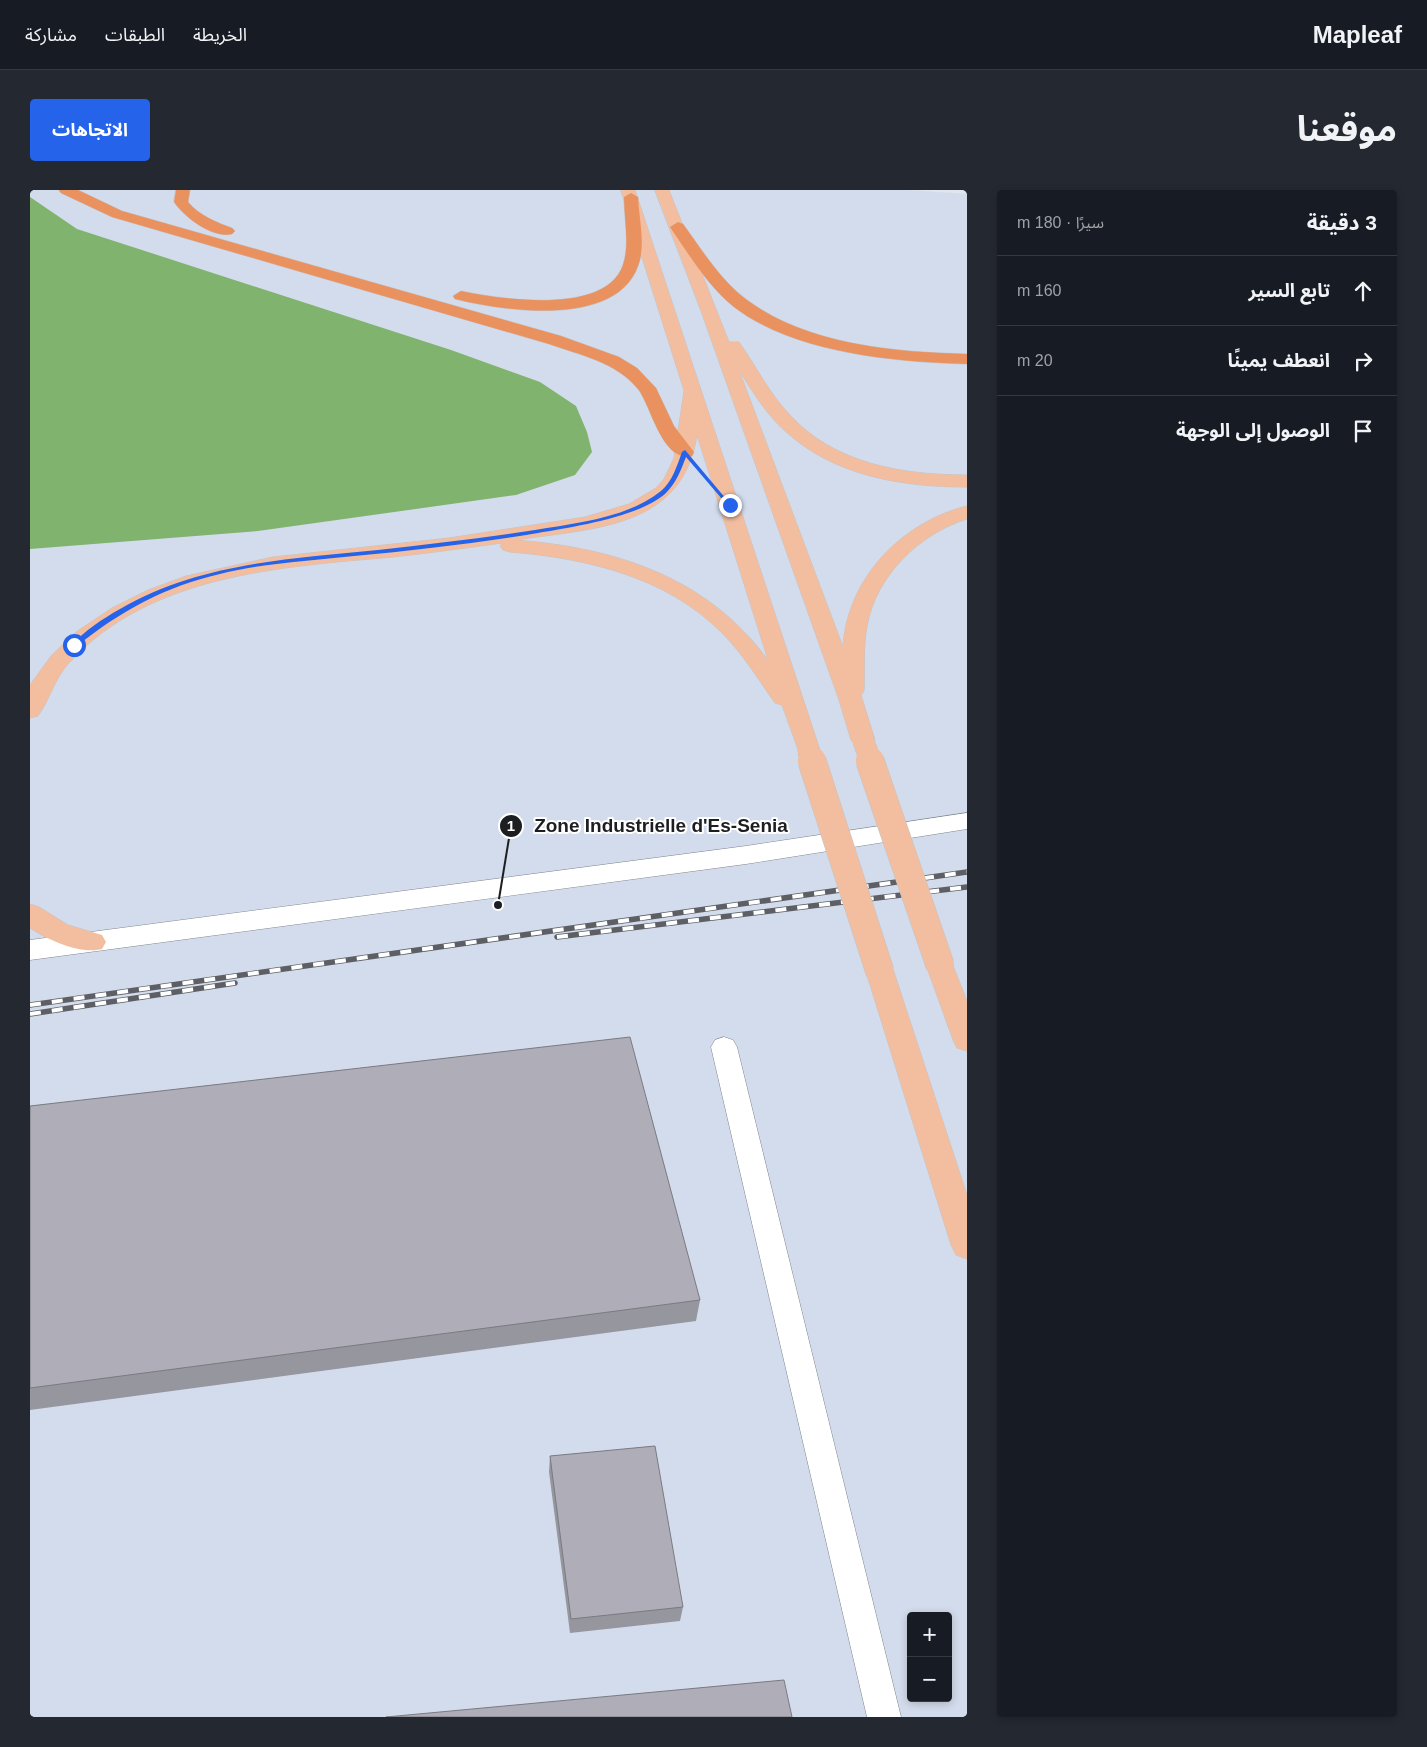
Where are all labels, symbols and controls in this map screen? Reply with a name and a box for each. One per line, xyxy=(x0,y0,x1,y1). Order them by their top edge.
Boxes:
text: Mapleaf xyxy=(1313,21,1402,48)
text: مشاركة xyxy=(25,25,77,45)
text: الطبقات xyxy=(105,25,165,45)
text: الخريطة xyxy=(193,25,247,45)
button: الاتجاهات xyxy=(30,99,150,161)
text: موقعنا xyxy=(1297,109,1397,148)
text: 3 دقيقة xyxy=(1307,211,1377,234)
text: سيرًا · 180 m xyxy=(1017,214,1104,231)
icon: ahead xyxy=(1349,277,1377,305)
text: تابع السير xyxy=(1248,280,1330,301)
text: 160 m xyxy=(1017,282,1061,299)
icon: right xyxy=(1349,347,1377,375)
text: انعطف يمينًا xyxy=(1228,350,1330,371)
text: 20 m xyxy=(1017,352,1053,369)
icon: arrive xyxy=(1349,417,1377,445)
text: الوصول إلى الوجهة xyxy=(1176,420,1330,441)
route end xyxy=(719,494,742,517)
route start xyxy=(63,634,86,657)
callout: Zone Industrielle d'Es-Senia xyxy=(499,809,797,843)
text: Zone Industrielle d'Es-Senia xyxy=(534,815,788,836)
text: 1 xyxy=(507,817,515,834)
map controls xyxy=(907,1612,952,1702)
button: + xyxy=(907,1612,952,1657)
button: − xyxy=(907,1657,952,1702)

